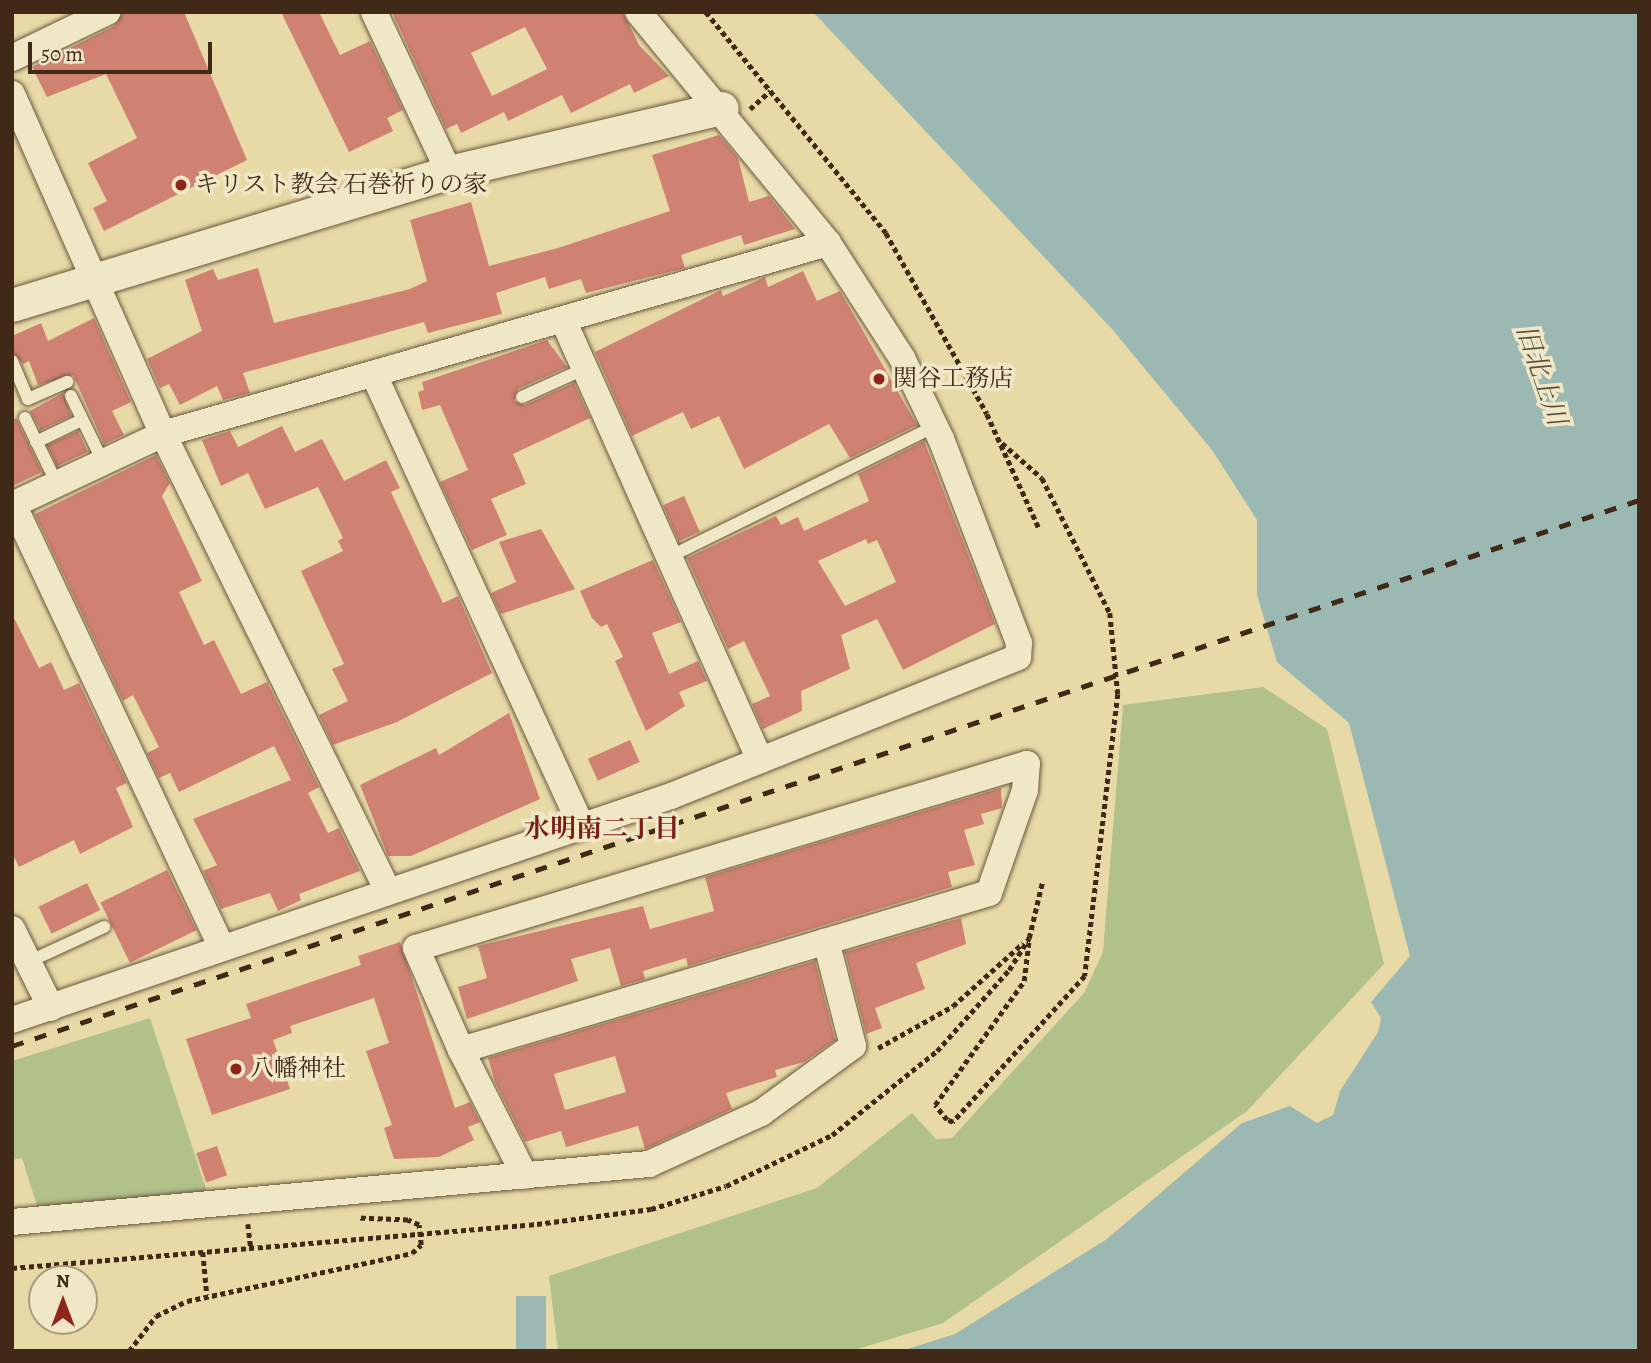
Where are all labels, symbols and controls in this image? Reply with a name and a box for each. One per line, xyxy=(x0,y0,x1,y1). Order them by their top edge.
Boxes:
scale bar xyxy=(32,28,215,72)
text: 50 m xyxy=(41,40,83,68)
place label: キリスト教会 石巻祈りの家 xyxy=(195,171,488,199)
marker: キリスト教会 石巻祈りの家 xyxy=(173,177,189,193)
water label: 旧北上川 xyxy=(1509,321,1573,429)
place label: 関谷工務店 xyxy=(893,365,1013,393)
marker: 関谷工務店 xyxy=(871,371,887,387)
district label: 水明南二丁目 xyxy=(524,813,680,845)
place label: 八幡神社 xyxy=(250,1055,346,1083)
marker: 八幡神社 xyxy=(228,1061,244,1077)
north arrow xyxy=(28,1265,98,1335)
text: N xyxy=(56,1268,70,1294)

